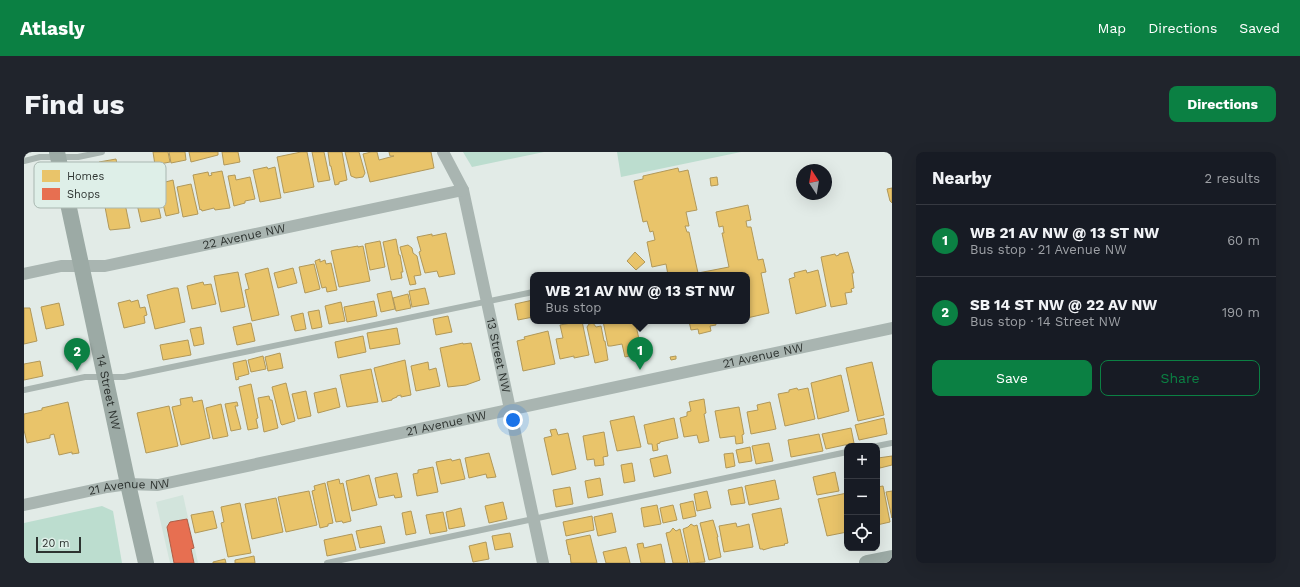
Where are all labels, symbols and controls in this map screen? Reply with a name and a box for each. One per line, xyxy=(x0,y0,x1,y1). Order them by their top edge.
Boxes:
text: Atlasly xyxy=(20,17,85,40)
text: Map xyxy=(1098,20,1126,36)
text: Directions xyxy=(1148,20,1217,36)
text: Saved xyxy=(1239,20,1280,36)
button: Directions xyxy=(1169,86,1276,122)
text: Find us xyxy=(24,88,124,121)
legend xyxy=(34,162,166,208)
north arrow xyxy=(796,164,832,200)
text: Nearby xyxy=(932,168,991,188)
text: Homes xyxy=(67,170,104,183)
text: 2 results xyxy=(1205,171,1260,186)
text: Shops xyxy=(67,188,100,201)
street label: 22 Avenue NW xyxy=(201,221,287,252)
text: WB 21 AV NW @ 13 ST NW xyxy=(970,224,1159,242)
text: 1 xyxy=(942,233,948,248)
text: 60 m xyxy=(1227,233,1260,248)
text: Bus stop · 21 Avenue NW xyxy=(970,242,1127,257)
popup xyxy=(530,272,750,324)
text: WB 21 AV NW @ 13 ST NW xyxy=(545,282,735,300)
text: SB 14 ST NW @ 22 AV NW xyxy=(970,296,1157,314)
text: Bus stop xyxy=(545,300,601,315)
text: 2 xyxy=(941,305,949,320)
text: 190 m xyxy=(1222,305,1260,320)
text: Bus stop · 14 Street NW xyxy=(970,314,1121,329)
street label: 13 Street NW xyxy=(484,316,513,395)
pin: 1 xyxy=(627,337,653,370)
pin: 2 xyxy=(64,338,90,371)
street label: 21 Avenue NW xyxy=(721,340,805,371)
street label: 14 Street NW xyxy=(94,354,123,432)
button: Save xyxy=(932,360,1092,396)
button: Share xyxy=(1100,360,1260,396)
street label: 21 Avenue NW xyxy=(405,408,488,439)
your location xyxy=(503,410,523,430)
map controls xyxy=(844,443,880,551)
button: + xyxy=(844,443,880,479)
street label: 21 Avenue NW xyxy=(87,476,172,498)
button: − xyxy=(844,479,880,515)
button: locate xyxy=(844,515,880,551)
scale bar xyxy=(36,535,81,554)
text: 20 m xyxy=(42,537,70,550)

